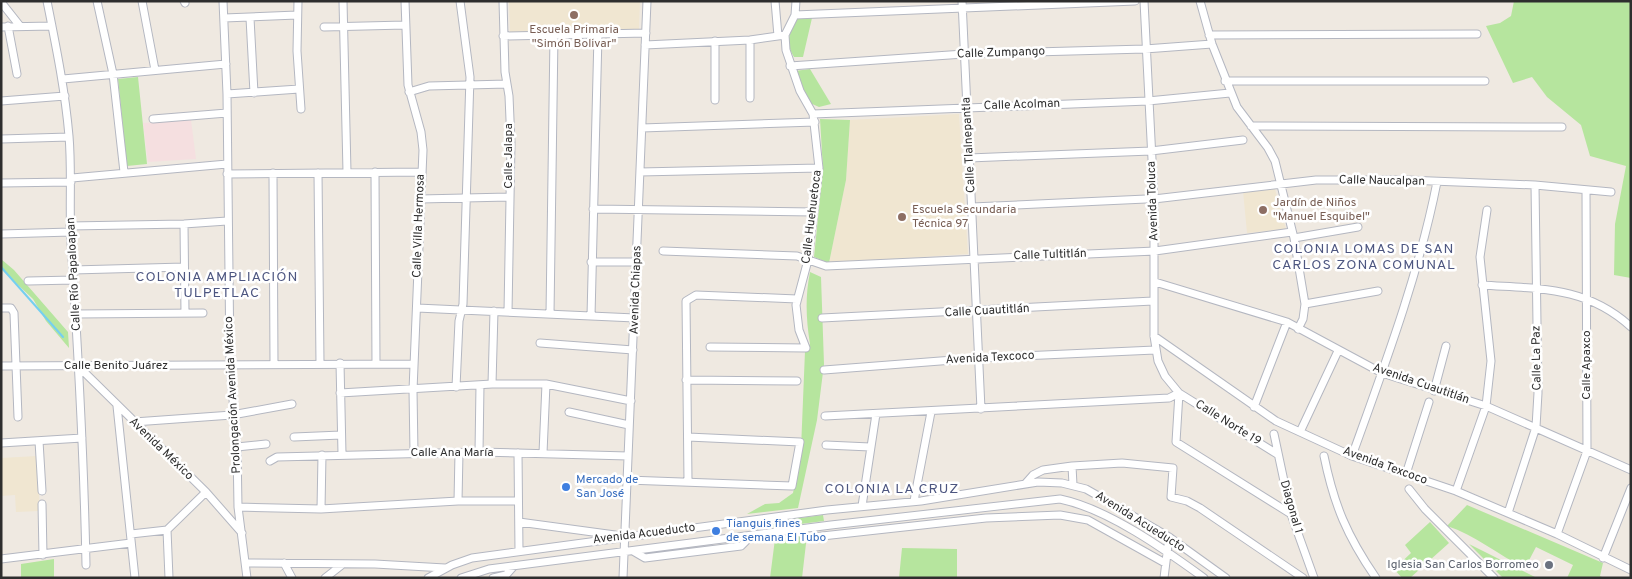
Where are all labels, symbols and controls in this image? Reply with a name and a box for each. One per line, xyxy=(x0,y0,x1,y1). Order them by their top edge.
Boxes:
marker: Escuela Primaria "Simón Bolivar" xyxy=(568,9,580,21)
place label: Escuela Primaria "Simón Bolivar" xyxy=(529,22,619,52)
street label: Calle Zumpango xyxy=(957,43,1046,63)
street label: Calle Acolman xyxy=(983,96,1061,114)
street label: Calle Tlalnepantla xyxy=(958,97,980,193)
street label: Calle Jalapa xyxy=(501,123,517,189)
street label: Avenida Toluca xyxy=(1144,161,1162,241)
street label: Calle Huehuetoca xyxy=(798,169,826,265)
street label: Calle Naucalpan xyxy=(1339,172,1425,190)
street label: Calle Villa Hermosa xyxy=(409,174,429,278)
place label: Jardín de Niños "Manuel Esquibel" xyxy=(1273,195,1370,225)
place label: Escuela Secundaria Técnica 97 xyxy=(912,202,1016,232)
marker: Jardín de Niños "Manuel Esquibel" xyxy=(1257,204,1269,216)
marker: Escuela Secundaria Técnica 97 xyxy=(896,211,908,223)
street label: Calle Río Papaloapan xyxy=(63,217,85,331)
district label: COLONIA LOMAS DE SAN CARLOS ZONA COMUNAL xyxy=(1272,241,1456,274)
street label: Avenida Chiapas xyxy=(626,245,646,335)
street label: Calle Tultitlán xyxy=(1013,246,1087,264)
district label: COLONIA AMPLIACIÓN TULPETLAC xyxy=(136,268,298,302)
street label: Calle Cuautitlán xyxy=(944,301,1030,321)
street label: Prolongación Avenida México xyxy=(221,316,245,474)
street label: Calle La Paz xyxy=(1528,325,1546,391)
street label: Calle Apaxco xyxy=(1579,330,1595,400)
street label: Avenida Texcoco xyxy=(945,348,1035,368)
street label: Calle Benito Juárez xyxy=(64,358,168,374)
street label: Avenida Cuautitlán xyxy=(1370,360,1472,408)
street label: Calle Norte 19 xyxy=(1192,396,1264,450)
street label: Avenida México xyxy=(125,414,197,484)
street label: Avenida Texcoco xyxy=(1340,443,1430,489)
street label: Calle Ana María xyxy=(410,445,494,461)
place label: Mercado de San José xyxy=(576,472,638,502)
street label: Diagonal 1 xyxy=(1276,479,1306,535)
marker: Mercado de San José xyxy=(560,481,572,493)
district label: COLONIA LA CRUZ xyxy=(825,481,959,498)
street label: Avenida Acueducto xyxy=(1092,488,1188,556)
place label: Tianguis fines de semana El Tubo xyxy=(726,516,827,546)
street label: Avenida Acueducto xyxy=(592,520,696,548)
marker: Tianguis fines de semana El Tubo xyxy=(710,525,722,537)
place label: Iglesia San Carlos Borromeo xyxy=(1387,557,1539,573)
marker: Iglesia San Carlos Borromeo xyxy=(1543,559,1555,571)

